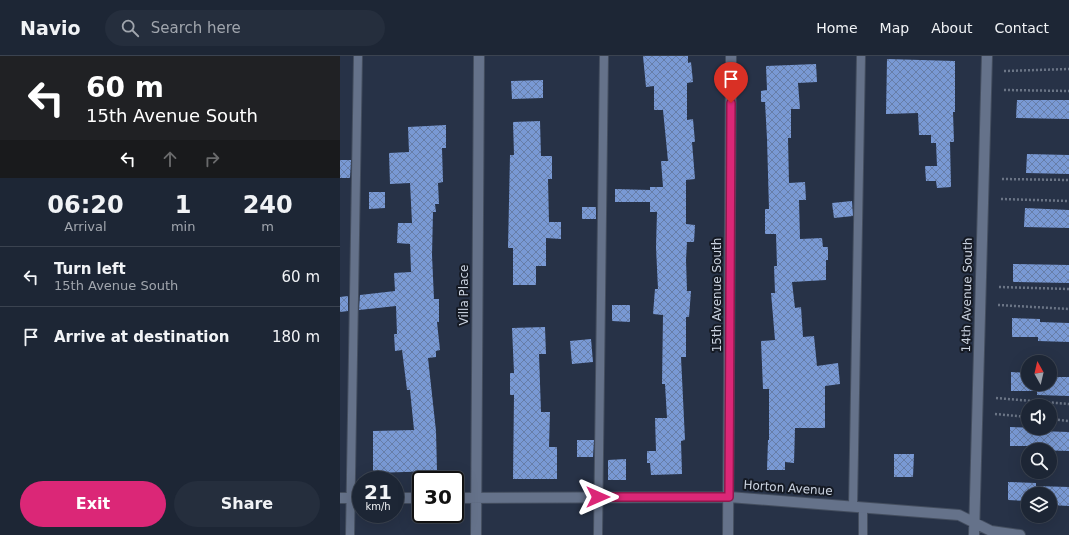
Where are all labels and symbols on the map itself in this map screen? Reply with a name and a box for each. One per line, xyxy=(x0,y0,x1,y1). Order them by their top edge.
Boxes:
pin xyxy=(714,62,748,103)
street label: 15th Avenue South xyxy=(710,238,724,352)
street label: 14th Avenue South xyxy=(959,238,975,352)
street label: Villa Place xyxy=(457,264,471,326)
north arrow xyxy=(1021,355,1057,391)
speed limit sign: 30 xyxy=(412,471,464,523)
position arrow xyxy=(577,476,619,518)
street label: Horton Avenue xyxy=(743,478,833,498)

